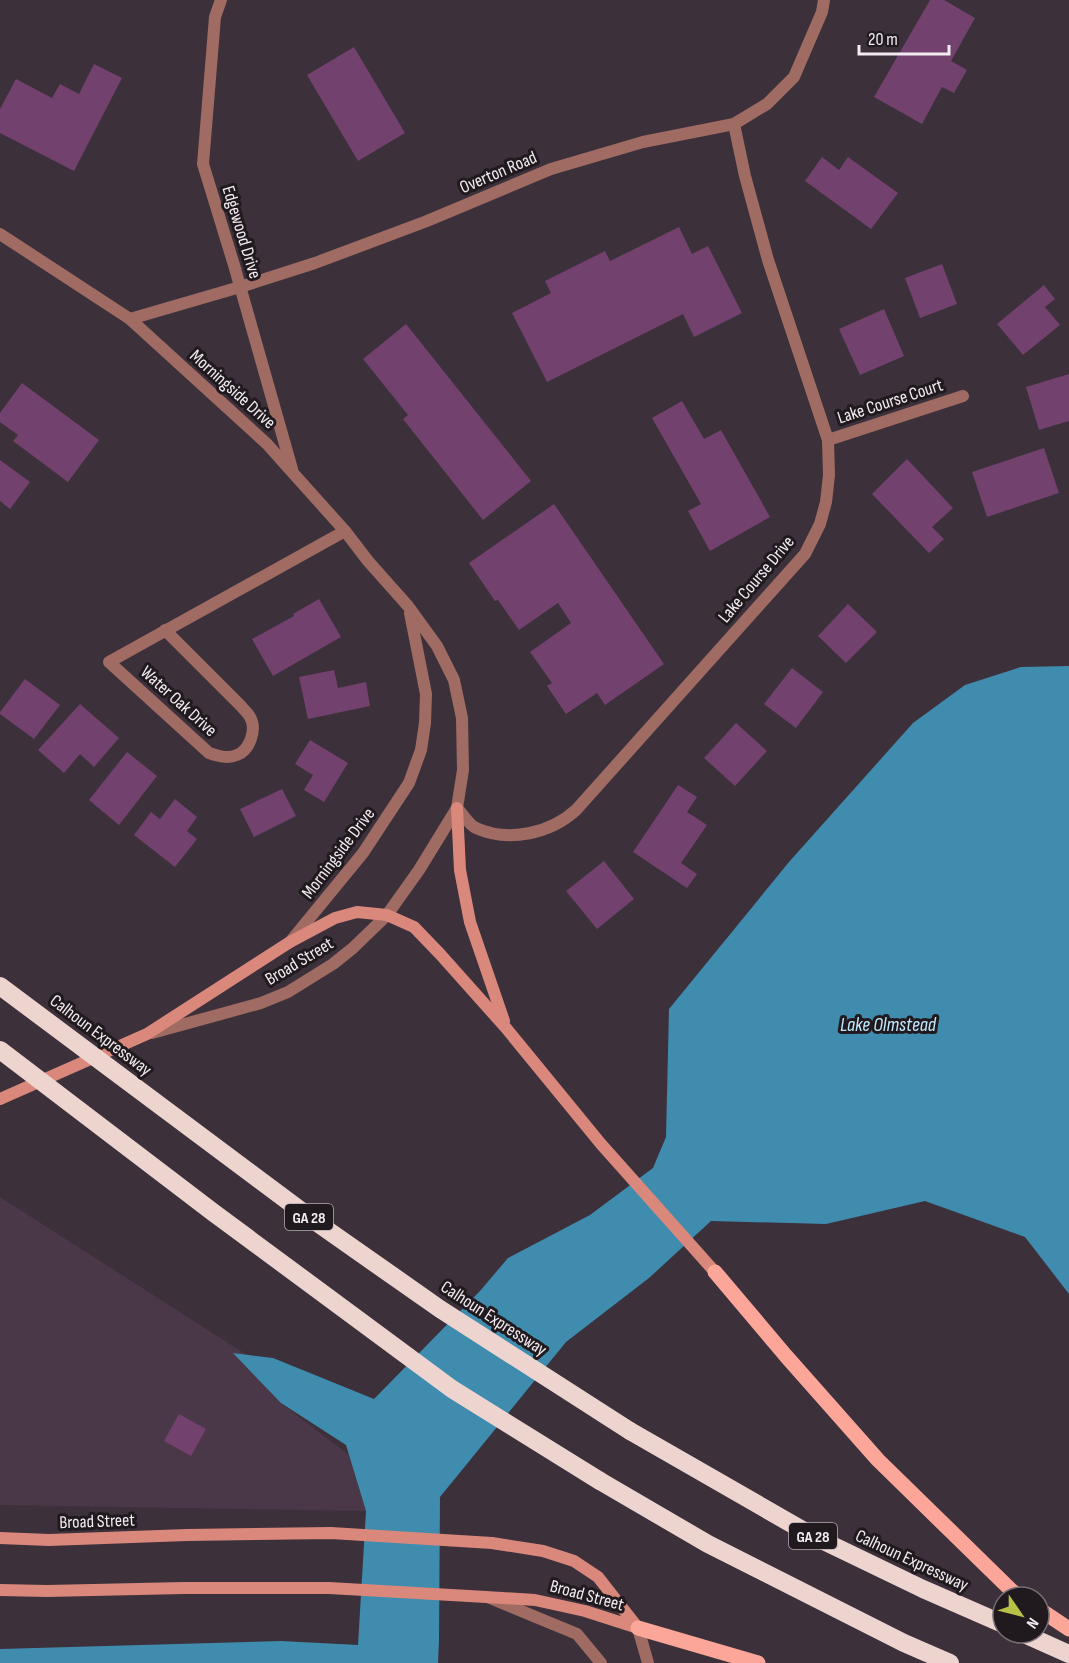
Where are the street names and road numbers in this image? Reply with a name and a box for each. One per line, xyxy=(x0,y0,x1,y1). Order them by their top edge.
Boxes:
street label: Overton Road xyxy=(456,147,540,198)
street label: Edgewood Drive xyxy=(217,183,266,281)
street label: Morningside Drive xyxy=(185,345,280,433)
street label: Lake Course Court xyxy=(835,374,946,428)
street label: Lake Course Drive xyxy=(714,532,799,627)
street label: Water Oak Drive xyxy=(136,662,221,741)
street label: Morningside Drive xyxy=(297,804,379,903)
street label: Broad Street xyxy=(261,933,338,990)
street label: Calhoun Expressway xyxy=(46,990,156,1081)
road number: GA 28 xyxy=(285,1204,333,1230)
street label: Calhoun Expressway xyxy=(437,1276,551,1360)
street label: Broad Street xyxy=(59,1510,136,1533)
road number: GA 28 xyxy=(789,1523,837,1549)
street label: Calhoun Expressway xyxy=(852,1525,972,1596)
street label: Broad Street xyxy=(548,1576,627,1616)

